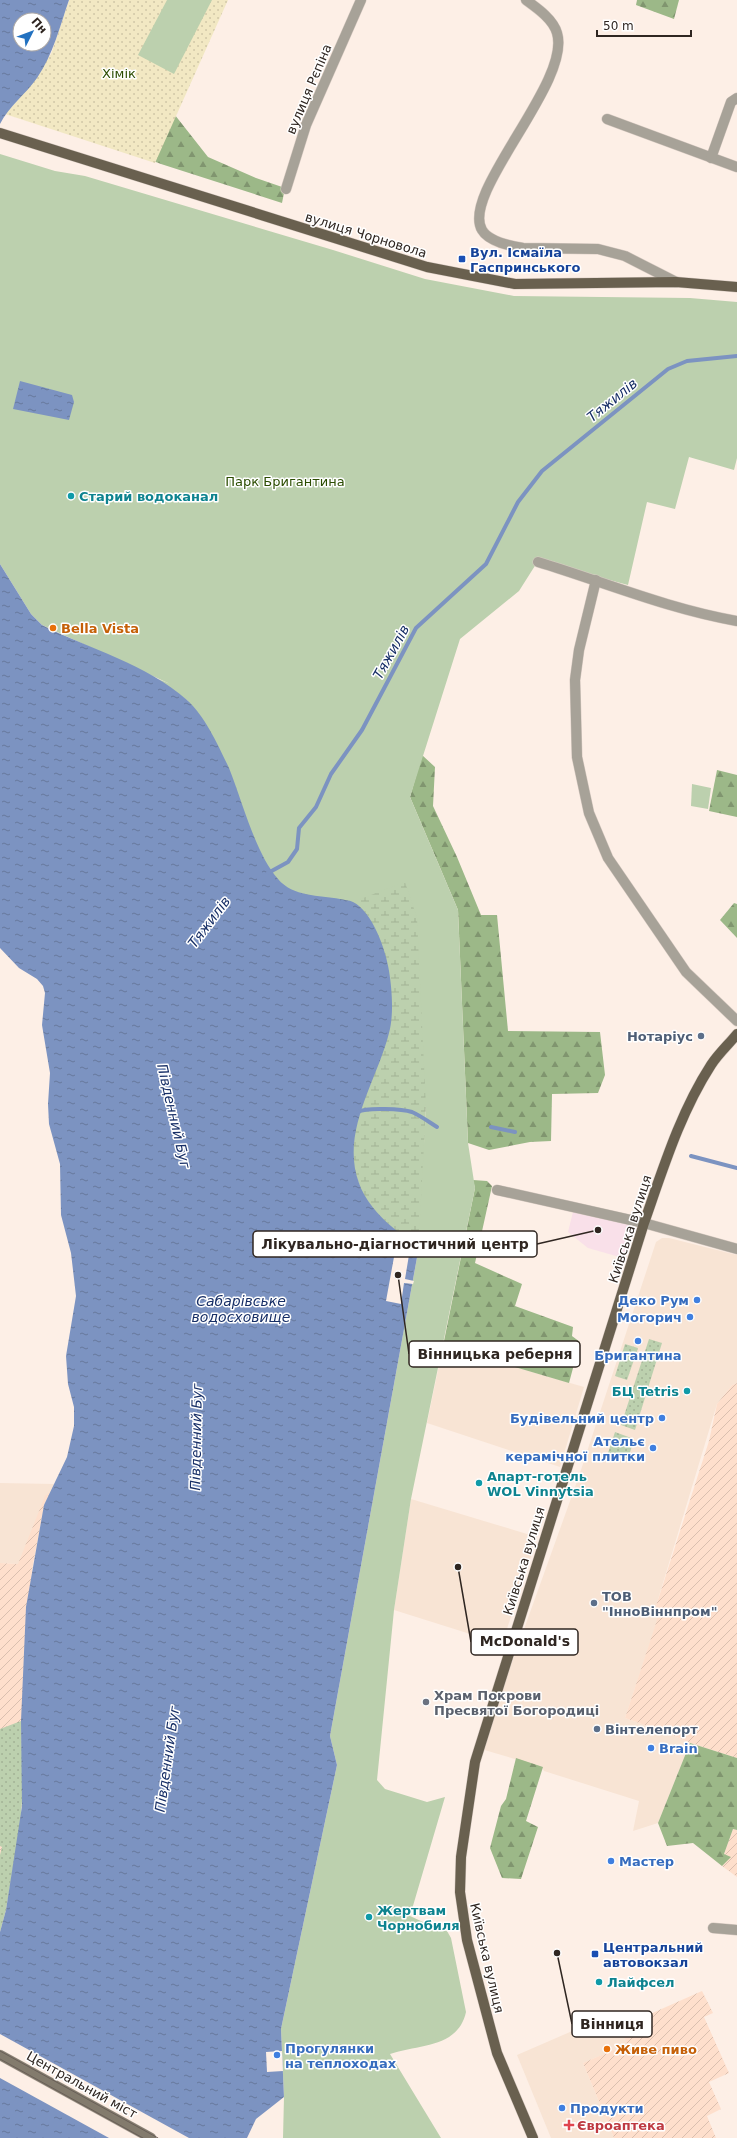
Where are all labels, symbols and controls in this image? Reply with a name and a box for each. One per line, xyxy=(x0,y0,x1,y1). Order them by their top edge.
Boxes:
north arrow xyxy=(12,12,52,52)
scale bar xyxy=(597,12,691,38)
text: Пн xyxy=(29,15,50,36)
text: 50 m xyxy=(603,19,634,33)
street label: вулиця Рєпіна xyxy=(283,42,335,136)
park label: Хімік xyxy=(102,66,136,81)
street label: вулиця Чорновола xyxy=(303,209,429,261)
place label: Вул. Ісмаїла Гаспринського xyxy=(470,245,581,275)
marker: Вул. Ісмаїла Гаспринського xyxy=(457,254,467,264)
water label: Тяжилів xyxy=(584,375,640,425)
park label: Парк Бригантина xyxy=(225,474,345,489)
place label: Старий водоканал xyxy=(79,489,218,504)
marker: Старий водоканал xyxy=(66,491,76,501)
place label: Bella Vista xyxy=(61,621,139,636)
water label: Тяжилів xyxy=(370,622,412,682)
marker: Bella Vista xyxy=(48,623,58,633)
water label: Тяжилів xyxy=(185,893,233,951)
place label: Нотаріус xyxy=(627,1029,693,1044)
marker: Нотаріус xyxy=(696,1031,706,1041)
water label: Південний Буг xyxy=(154,1062,194,1171)
street label: Київська вулиця xyxy=(605,1173,655,1285)
callout: Лікувально-діагностичний центр xyxy=(253,1231,537,1257)
text: Лікувально-діагностичний центр xyxy=(261,1236,529,1252)
water label: Сабарівське водосховище xyxy=(192,1293,290,1325)
place label: Деко Рум xyxy=(618,1293,689,1308)
marker: Деко Рум xyxy=(692,1295,702,1305)
place label: Могорич xyxy=(617,1310,682,1325)
marker: Могорич xyxy=(685,1312,695,1322)
marker: Бригантина xyxy=(633,1336,643,1346)
callout: Вінницька реберня xyxy=(409,1341,580,1367)
text: Вінницька реберня xyxy=(417,1346,573,1362)
place label: Бригантина xyxy=(594,1348,682,1363)
water label: Південний Буг xyxy=(187,1383,205,1491)
place label: БЦ Tetris xyxy=(612,1384,679,1399)
marker: БЦ Tetris xyxy=(682,1386,692,1396)
place label: Будівельний центр xyxy=(510,1411,654,1426)
marker: Будівельний центр xyxy=(657,1413,667,1423)
place label: Ательє керамічної плитки xyxy=(505,1434,645,1464)
marker: Ательє керамічної плитки xyxy=(648,1443,658,1453)
place label: Апарт-готель WOL Vinnytsia xyxy=(487,1469,594,1499)
marker: Апарт-готель WOL Vinnytsia xyxy=(474,1478,484,1488)
street label: Київська вулиця xyxy=(500,1505,548,1617)
place label: ТОВ "ІнноВіннпром" xyxy=(602,1589,717,1619)
marker: ТОВ "ІнноВіннпром" xyxy=(589,1598,599,1608)
callout: McDonald's xyxy=(471,1629,578,1655)
text: McDonald's xyxy=(480,1633,570,1649)
place label: Храм Покрови Пресвятої Богородиці xyxy=(434,1688,599,1718)
marker: Храм Покрови Пресвятої Богородиці xyxy=(421,1697,431,1707)
water label: Південний Буг xyxy=(152,1704,182,1813)
place label: Вінтелепорт xyxy=(605,1722,698,1737)
marker: Вінтелепорт xyxy=(592,1724,602,1734)
place label: Brain xyxy=(659,1741,698,1756)
marker: Brain xyxy=(646,1743,656,1753)
place label: Мастер xyxy=(619,1854,674,1869)
marker: Мастер xyxy=(606,1856,616,1866)
street label: Київська вулиця xyxy=(467,1902,507,2014)
place label: Жертвам Чорнобиля xyxy=(377,1903,460,1933)
marker: Жертвам Чорнобиля xyxy=(364,1912,374,1922)
place label: Центральний автовокзал xyxy=(603,1940,703,1970)
marker: Центральний автовокзал xyxy=(590,1949,600,1959)
place label: Лайфсел xyxy=(607,1975,675,1990)
marker: Лайфсел xyxy=(594,1977,604,1987)
callout: Вінниця xyxy=(572,2011,652,2037)
text: Вінниця xyxy=(580,2016,644,2032)
place label: Прогулянки на теплоходах xyxy=(285,2041,397,2071)
place label: Живе пиво xyxy=(615,2042,697,2057)
marker: Живе пиво xyxy=(602,2044,612,2054)
street label: Центральний міст xyxy=(24,2048,140,2122)
marker: Прогулянки на теплоходах xyxy=(272,2050,282,2060)
place label: Продукти xyxy=(570,2101,644,2116)
marker: Продукти xyxy=(557,2103,567,2113)
place label: Євроаптека xyxy=(577,2118,665,2133)
marker: Євроаптека xyxy=(564,2120,574,2130)

